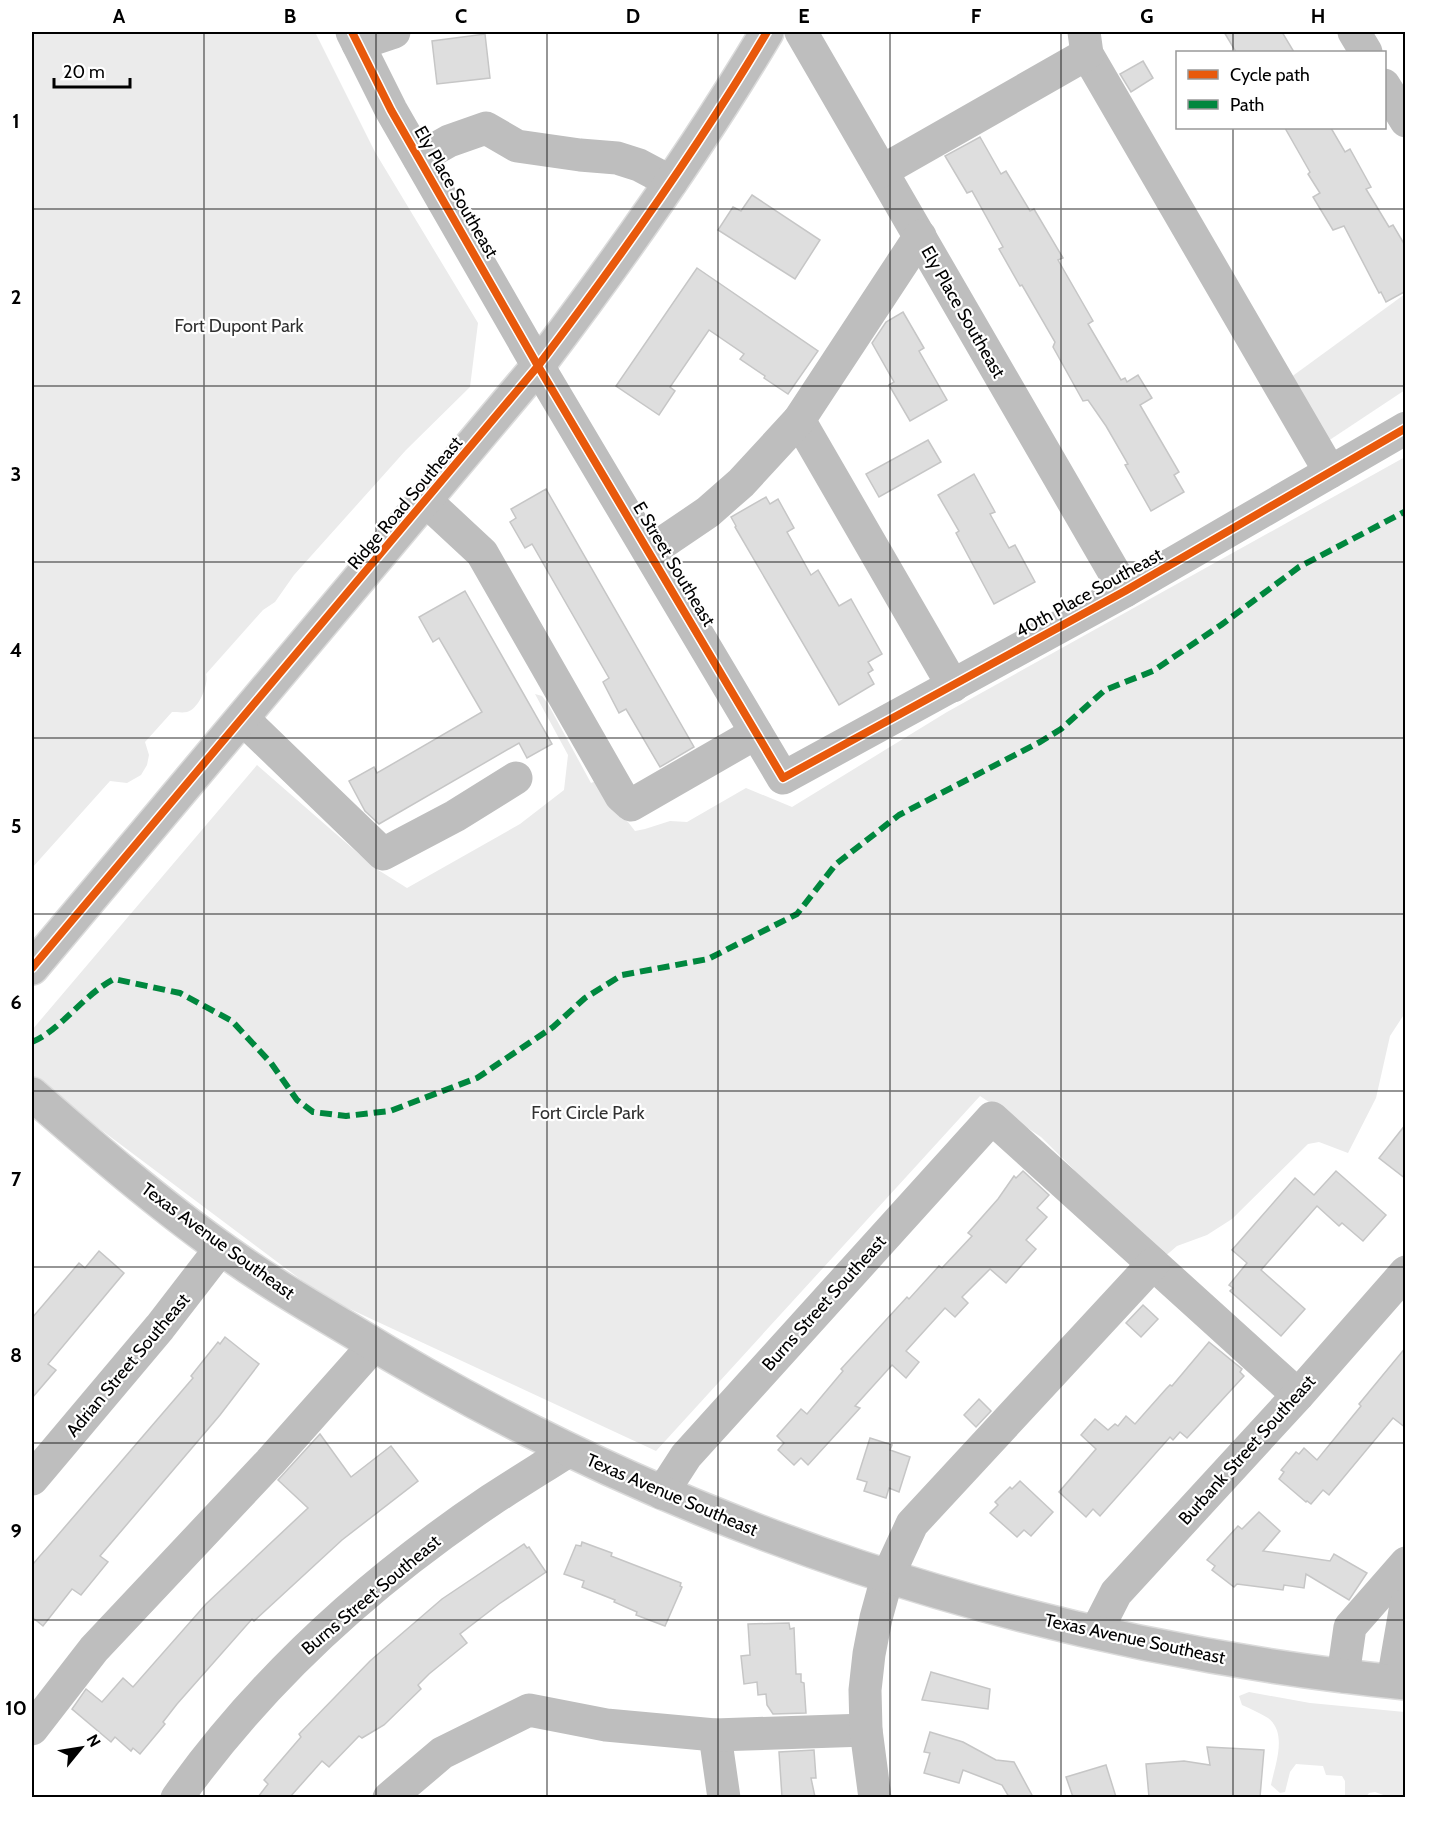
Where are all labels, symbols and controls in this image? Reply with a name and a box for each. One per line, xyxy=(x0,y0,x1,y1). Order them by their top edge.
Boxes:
text: A xyxy=(113,4,126,28)
text: B xyxy=(284,4,296,28)
text: C xyxy=(455,4,467,28)
text: D xyxy=(626,4,640,28)
text: E xyxy=(798,4,810,28)
text: F xyxy=(971,4,982,28)
text: G xyxy=(1140,4,1154,28)
text: H xyxy=(1311,4,1325,28)
scale bar xyxy=(54,51,130,89)
legend xyxy=(1176,51,1386,129)
text: 20 m xyxy=(63,61,105,83)
text: Cycle path xyxy=(1230,64,1310,86)
text: Path xyxy=(1230,94,1264,116)
text: 1 xyxy=(12,109,20,133)
street label: Ely Place Southeast xyxy=(409,122,503,262)
street label: Ely Place Southeast xyxy=(916,242,1010,382)
text: 2 xyxy=(11,285,21,309)
park label: Fort Dupont Park xyxy=(174,315,304,337)
street label: Ridge Road Southeast xyxy=(343,432,467,574)
text: 3 xyxy=(11,462,21,486)
street label: E Street Southeast xyxy=(628,498,720,630)
street label: 40th Place Southeast xyxy=(1012,544,1166,642)
text: 4 xyxy=(10,638,22,662)
text: 5 xyxy=(11,814,21,838)
text: 6 xyxy=(10,990,22,1014)
park label: Fort Circle Park xyxy=(531,1102,646,1124)
text: 7 xyxy=(11,1167,22,1191)
street label: Texas Avenue Southeast xyxy=(137,1178,299,1304)
street label: Burns Street Southeast xyxy=(757,1231,891,1375)
street label: Adrian Street Southeast xyxy=(62,1289,194,1441)
text: 8 xyxy=(10,1343,22,1367)
street label: Burbank Street Southeast xyxy=(1174,1371,1320,1529)
street label: Texas Avenue Southeast xyxy=(583,1449,761,1541)
text: 9 xyxy=(10,1519,22,1543)
street label: Burns Street Southeast xyxy=(297,1530,445,1660)
street label: Texas Avenue Southeast xyxy=(1043,1609,1227,1669)
text: 10 xyxy=(5,1696,27,1720)
north arrow xyxy=(51,1718,111,1778)
text: N xyxy=(83,1731,105,1750)

